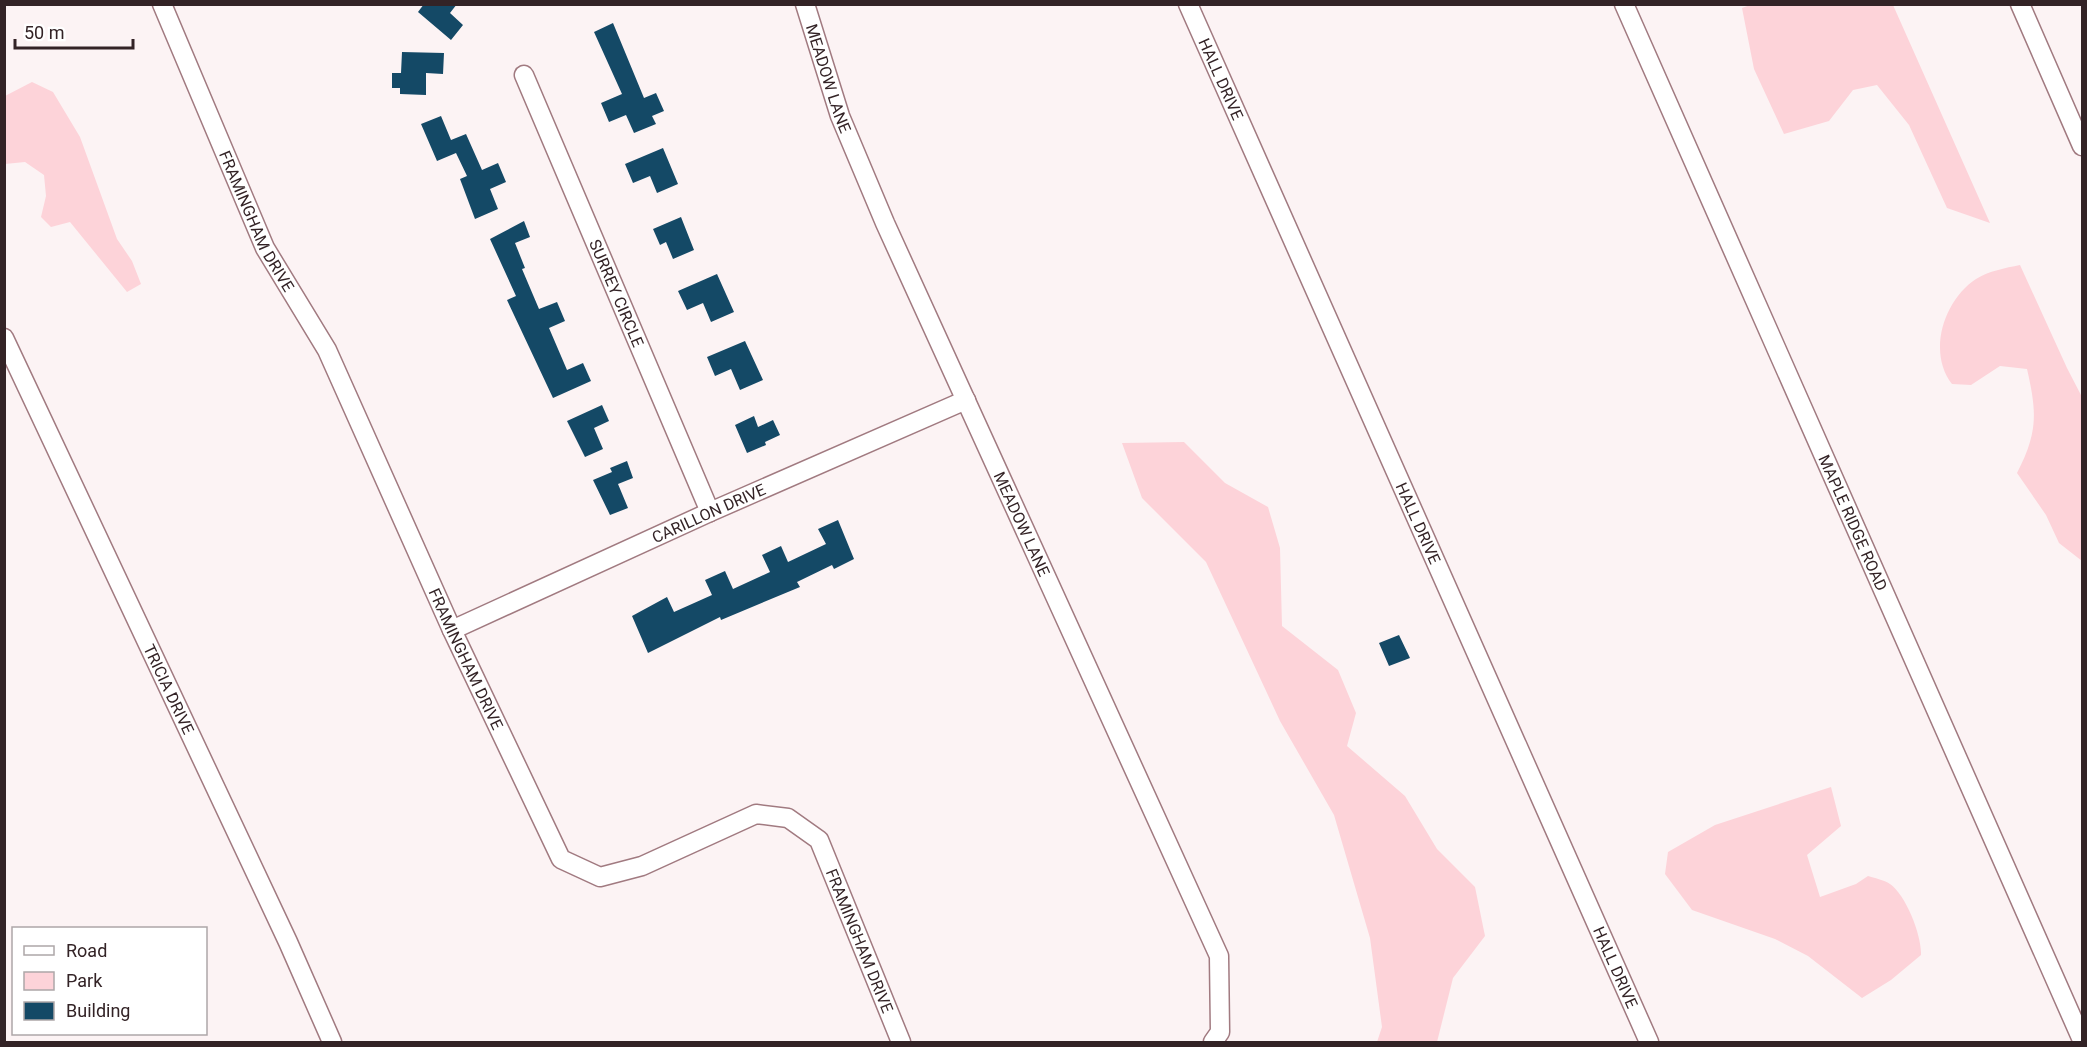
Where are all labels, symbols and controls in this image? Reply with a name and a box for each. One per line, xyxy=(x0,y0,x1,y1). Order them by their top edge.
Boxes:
scale bar xyxy=(15,12,134,50)
text: 50 m xyxy=(24,22,64,43)
street label: MEADOW LANE xyxy=(802,22,855,135)
street label: HALL DRIVE xyxy=(1195,35,1248,123)
street label: FRAMINGHAM DRIVE xyxy=(216,148,299,295)
street label: SURREY CIRCLE xyxy=(586,236,648,350)
street label: MAPLE RIDGE ROAD xyxy=(1815,452,1892,593)
street label: MEADOW LANE xyxy=(990,469,1054,579)
street label: CARILLON DRIVE xyxy=(649,479,768,547)
street label: HALL DRIVE xyxy=(1392,479,1445,567)
street label: FRAMINGHAM DRIVE xyxy=(425,585,507,733)
street label: TRICIA DRIVE xyxy=(140,641,198,737)
street label: FRAMINGHAM DRIVE xyxy=(822,866,898,1015)
street label: HALL DRIVE xyxy=(1589,924,1642,1011)
legend xyxy=(12,927,207,1035)
text: Road xyxy=(66,940,107,961)
text: Park xyxy=(66,970,103,991)
text: Building xyxy=(66,1000,130,1021)

